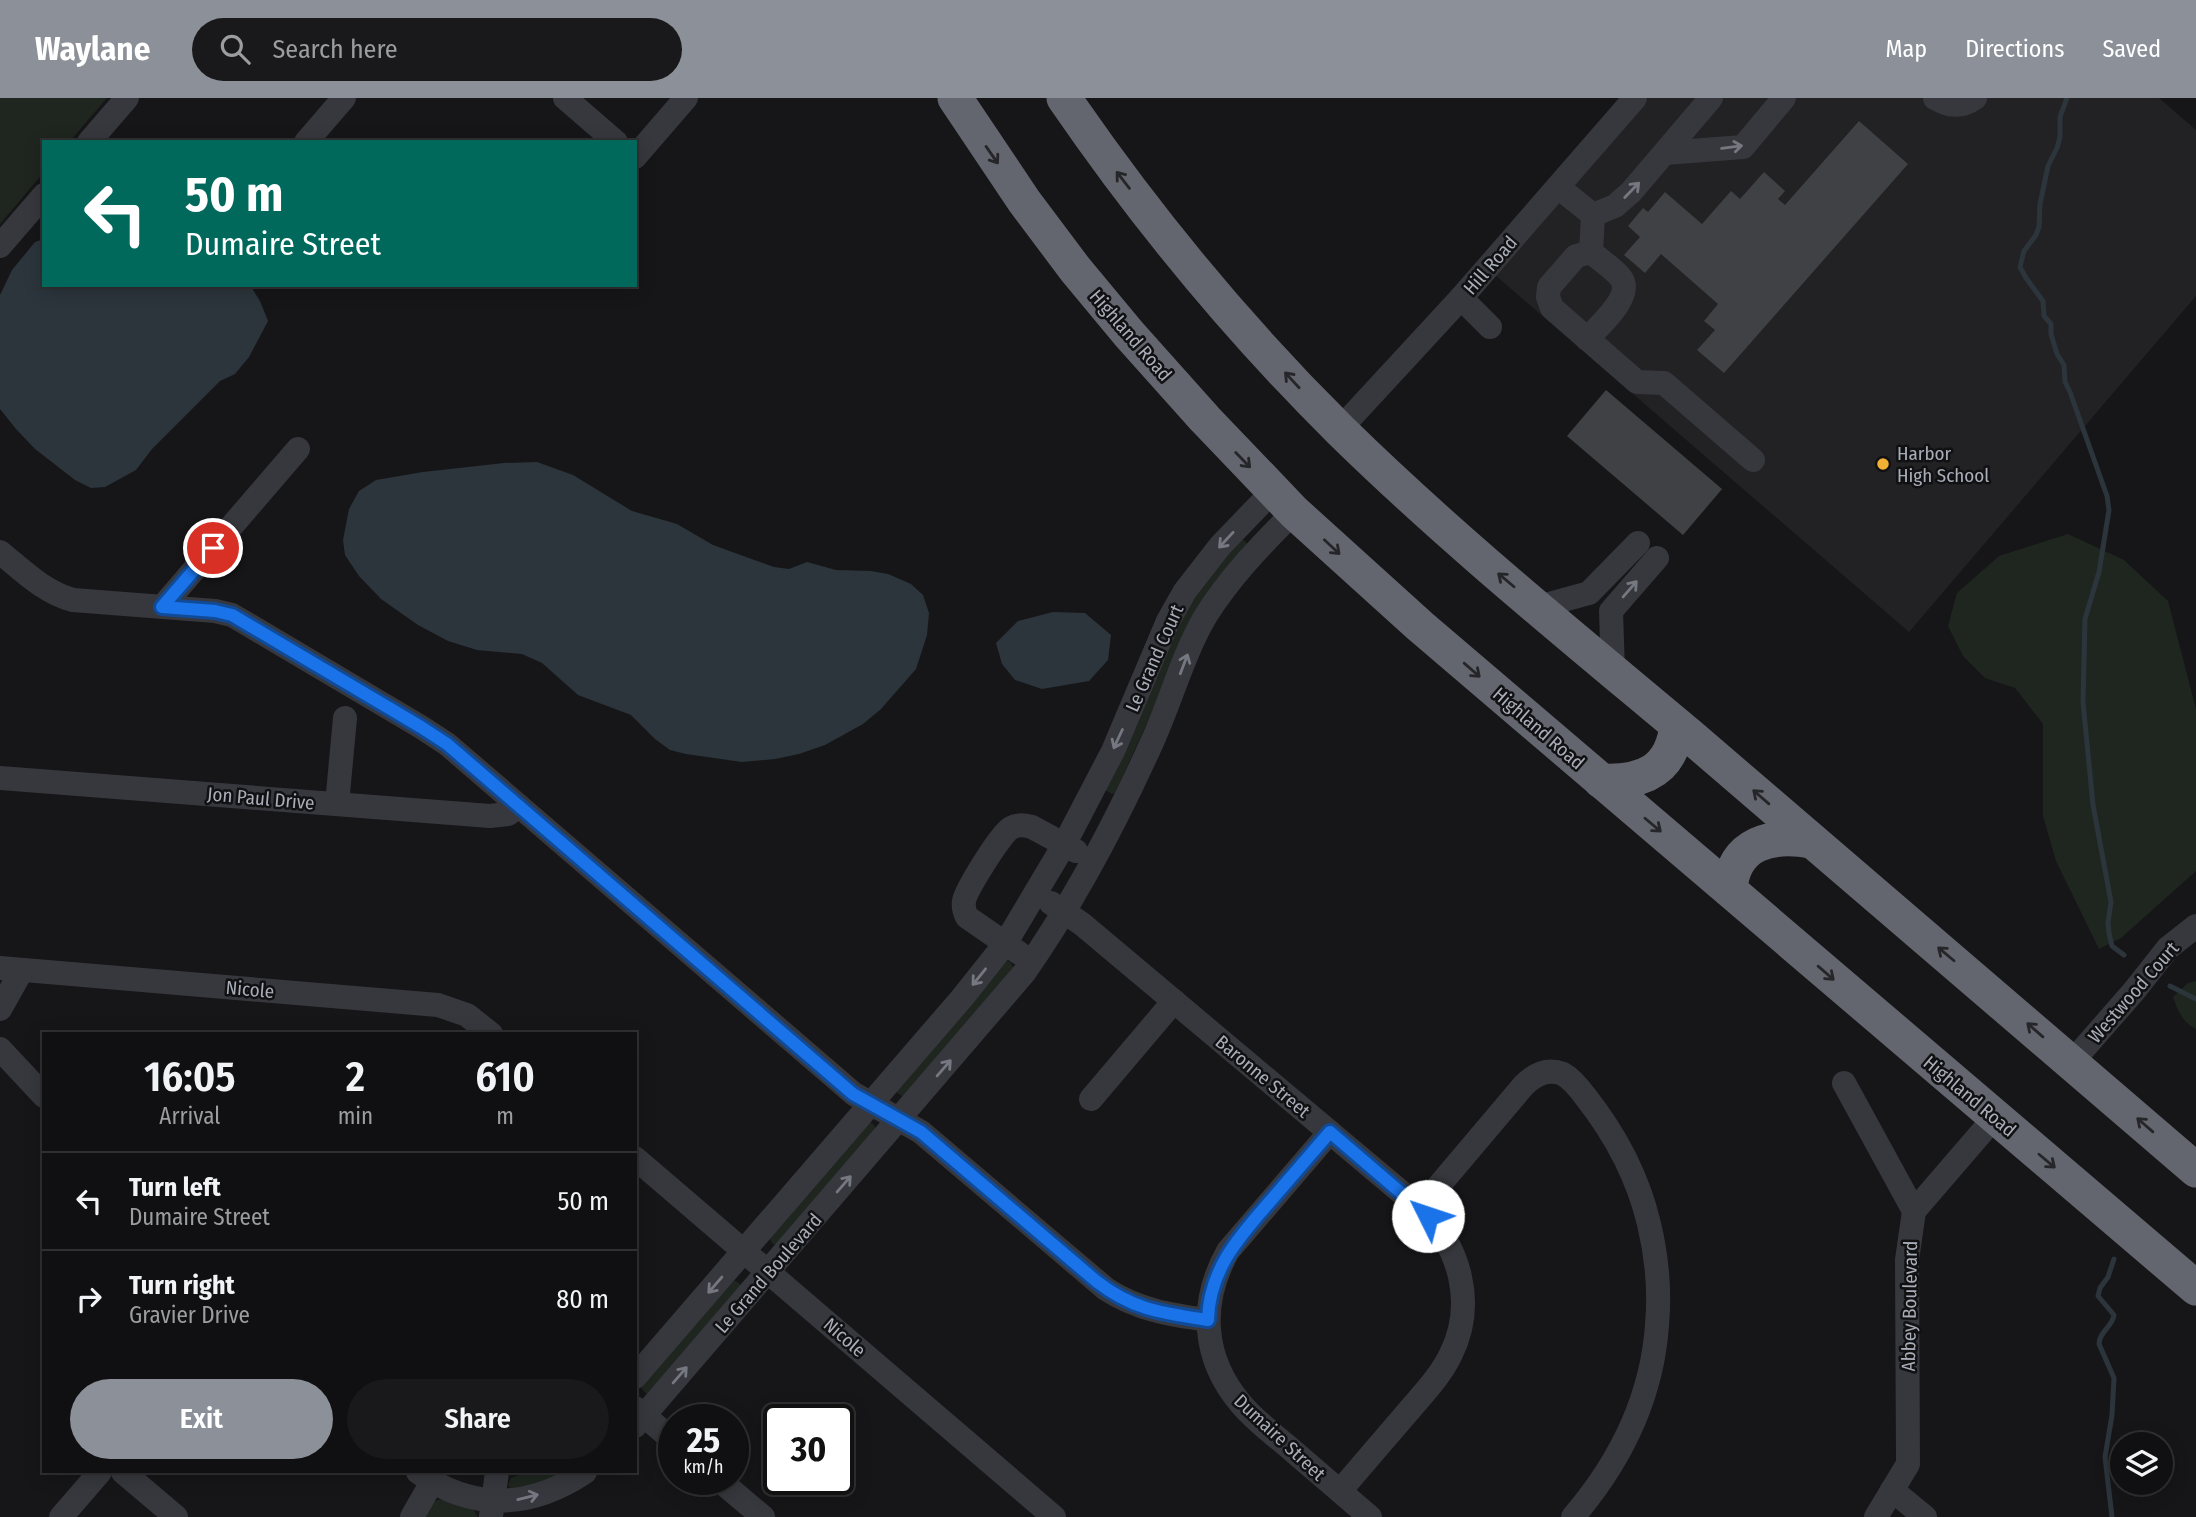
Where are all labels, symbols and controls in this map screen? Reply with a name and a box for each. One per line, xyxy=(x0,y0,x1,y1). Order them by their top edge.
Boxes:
search box xyxy=(192,18,682,81)
text: Waylane xyxy=(35,29,150,69)
icon: search xyxy=(216,30,254,68)
text: Search here xyxy=(272,34,398,65)
text: Map xyxy=(1886,35,1927,63)
text: Directions xyxy=(1965,35,2064,63)
text: Saved xyxy=(2102,35,2161,63)
one-way arrow xyxy=(1721,140,1743,153)
one-way arrow xyxy=(985,145,999,164)
text: 50 m xyxy=(185,165,283,224)
icon: left xyxy=(70,168,161,259)
one-way arrow xyxy=(1116,171,1131,189)
one-way arrow xyxy=(1624,182,1641,199)
text: Dumaire Street xyxy=(185,225,381,263)
street label: Hill Road xyxy=(1459,231,1522,299)
street label: Highland Road xyxy=(1085,285,1177,386)
one-way arrow xyxy=(1284,371,1300,389)
place label: Harbor High School xyxy=(1897,442,1989,487)
one-way arrow xyxy=(1235,451,1252,468)
marker: Harbor High School xyxy=(1875,456,1891,472)
pin xyxy=(183,518,243,578)
icon: arrive xyxy=(194,529,232,567)
one-way arrow xyxy=(1217,531,1234,548)
one-way arrow xyxy=(1323,539,1341,555)
one-way arrow xyxy=(1497,572,1515,588)
one-way arrow xyxy=(1622,580,1638,598)
street label: Le Grand Court xyxy=(1121,600,1189,715)
one-way arrow xyxy=(1178,654,1191,676)
one-way arrow xyxy=(1463,662,1481,678)
street label: Highland Road xyxy=(1488,682,1589,774)
one-way arrow xyxy=(1111,728,1124,749)
street label: Jon Paul Drive xyxy=(206,782,316,815)
one-way arrow xyxy=(1752,789,1770,805)
one-way arrow xyxy=(1644,817,1662,833)
street label: Westwood Court xyxy=(2083,936,2184,1048)
one-way arrow xyxy=(1937,946,1955,962)
one-way arrow xyxy=(1817,965,1835,981)
one-way arrow xyxy=(972,967,987,985)
street label: Nicole xyxy=(225,976,275,1003)
one-way arrow xyxy=(2026,1022,2044,1038)
street label: Baronne Street xyxy=(1211,1030,1315,1123)
street label: Highland Road xyxy=(1919,1051,2021,1142)
text: 16:05 xyxy=(144,1052,236,1102)
text: 2 xyxy=(346,1052,365,1102)
text: 610 xyxy=(475,1052,535,1102)
one-way arrow xyxy=(936,1059,952,1077)
text: Arrival xyxy=(159,1102,220,1130)
text: min xyxy=(338,1102,373,1130)
text: m xyxy=(496,1102,514,1130)
one-way arrow xyxy=(2136,1117,2154,1133)
one-way arrow xyxy=(2037,1153,2055,1169)
text: Turn left xyxy=(129,1172,221,1203)
one-way arrow xyxy=(836,1175,852,1193)
position arrow xyxy=(1391,1179,1465,1253)
icon: left xyxy=(70,1182,108,1220)
text: 50 m xyxy=(557,1186,609,1217)
text: Dumaire Street xyxy=(129,1203,270,1231)
street label: Le Grand Boulevard xyxy=(710,1209,827,1338)
street label: Abbey Boulevard xyxy=(1897,1240,1922,1372)
text: Turn right xyxy=(129,1270,235,1301)
one-way arrow xyxy=(707,1276,723,1294)
icon: right xyxy=(70,1280,108,1318)
text: 80 m xyxy=(556,1284,609,1315)
text: Gravier Drive xyxy=(129,1301,250,1329)
street label: Nicole xyxy=(819,1313,870,1362)
one-way arrow xyxy=(672,1366,688,1384)
button: Exit xyxy=(70,1379,333,1459)
button: Share xyxy=(347,1379,609,1459)
street label: Dumaire Street xyxy=(1229,1389,1331,1486)
speed limit sign: 30 xyxy=(763,1404,854,1495)
text: 25 xyxy=(687,1419,720,1461)
map controls xyxy=(2110,1432,2173,1495)
button: layers xyxy=(2110,1432,2173,1495)
text: km/h xyxy=(683,1456,724,1478)
one-way arrow xyxy=(516,1490,539,1503)

